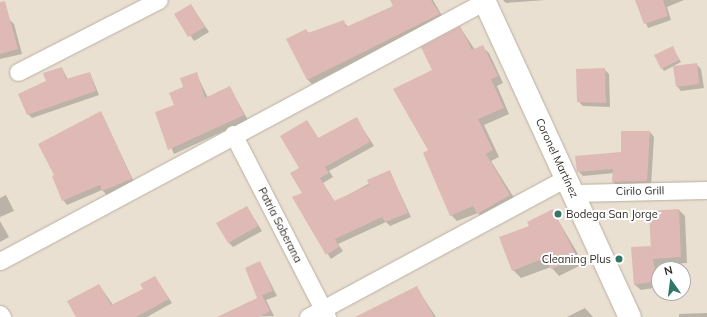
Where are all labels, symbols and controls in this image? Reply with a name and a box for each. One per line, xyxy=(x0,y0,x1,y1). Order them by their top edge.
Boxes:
street label: Coronel Martínez xyxy=(533,116,581,200)
street label: Cirilo Grill xyxy=(616,184,664,198)
street label: Patria Soberana xyxy=(255,185,305,265)
place label: Bodega San Jorge xyxy=(566,207,658,221)
marker: Bodega San Jorge xyxy=(553,209,563,219)
place label: Cleaning Plus xyxy=(542,252,611,266)
marker: Cleaning Plus xyxy=(614,254,624,264)
north arrow xyxy=(651,261,691,301)
text: N xyxy=(663,263,674,278)

